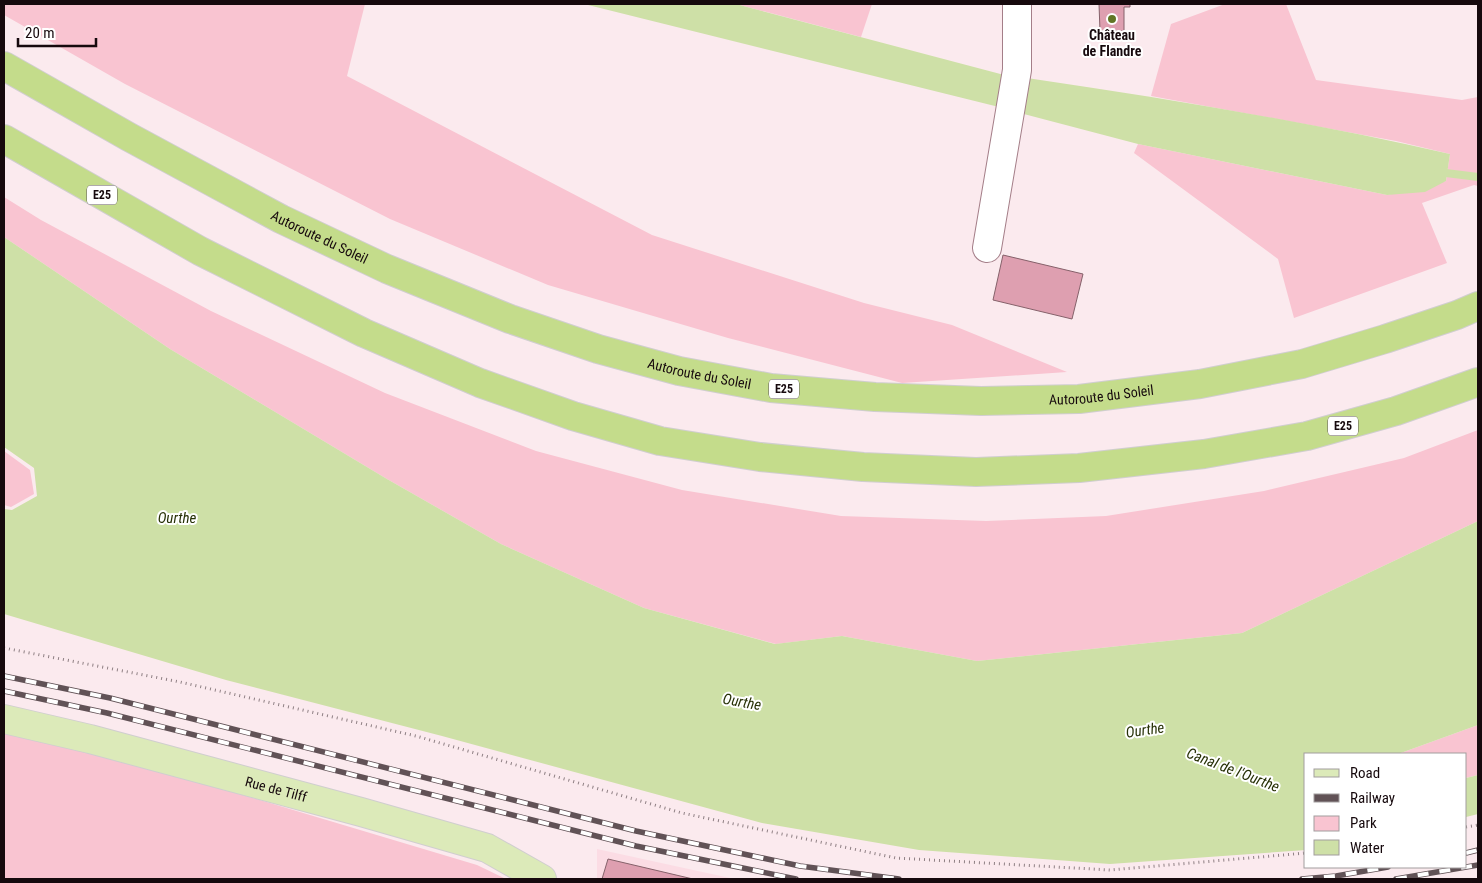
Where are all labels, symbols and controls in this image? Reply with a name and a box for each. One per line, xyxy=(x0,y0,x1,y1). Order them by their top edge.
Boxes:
marker: Château de Flandre xyxy=(1106,13,1118,25)
scale bar xyxy=(18,15,95,47)
text: 20 m xyxy=(25,24,55,42)
place label: Château de Flandre xyxy=(1083,27,1142,59)
road number: E25 xyxy=(87,186,117,204)
street label: Autoroute du Soleil xyxy=(268,207,370,267)
street label: Autoroute du Soleil xyxy=(646,355,752,392)
road number: E25 xyxy=(769,379,799,398)
street label: Autoroute du Soleil xyxy=(1049,382,1155,408)
road number: E25 xyxy=(1328,416,1358,436)
water label: Ourthe xyxy=(158,509,197,527)
water label: Ourthe xyxy=(721,690,763,714)
water label: Ourthe xyxy=(1125,718,1166,742)
water label: Canal de l'Ourthe xyxy=(1184,744,1282,796)
legend xyxy=(1304,753,1467,868)
text: Road xyxy=(1350,764,1380,782)
street label: Rue de Tilff xyxy=(244,773,309,805)
text: Railway xyxy=(1350,789,1395,807)
text: Park xyxy=(1350,814,1377,832)
text: Water xyxy=(1350,839,1385,857)

